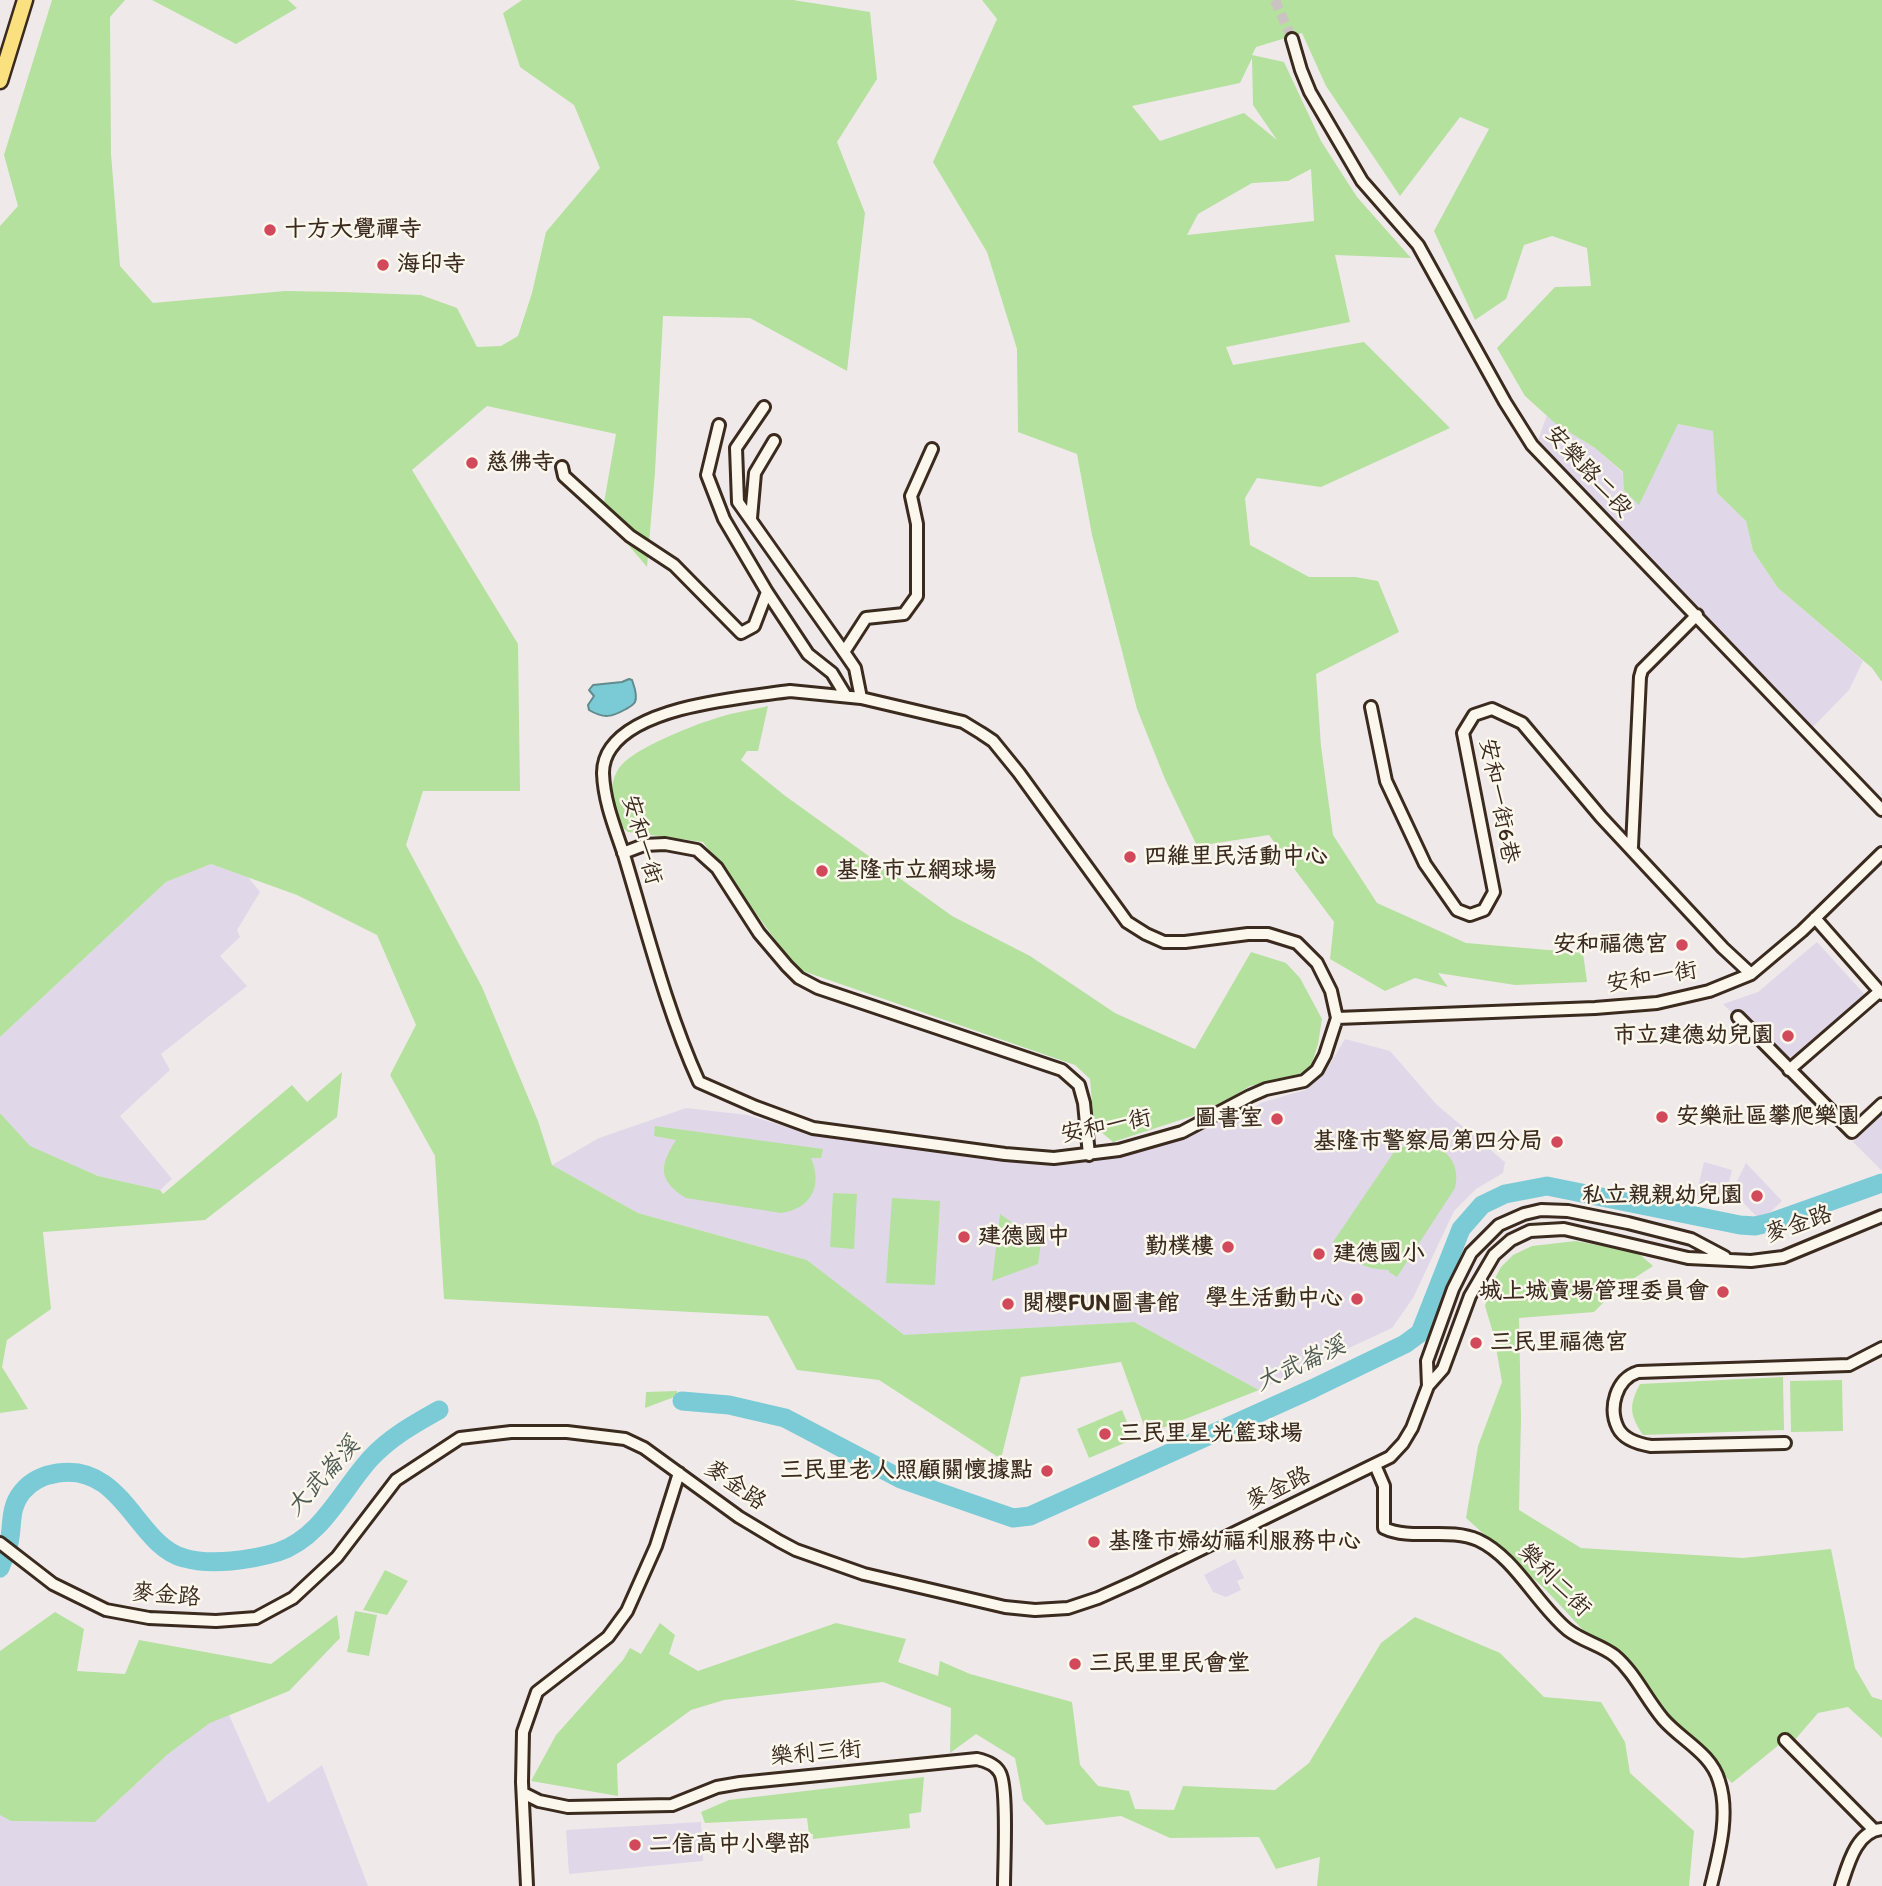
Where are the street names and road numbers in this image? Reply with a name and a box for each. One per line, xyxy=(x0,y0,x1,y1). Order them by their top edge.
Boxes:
street label: 安樂路二段 xyxy=(1539,421,1637,523)
street label: 安和一街6巷 xyxy=(1472,736,1524,866)
street label: 安和一街 xyxy=(615,792,667,888)
street label: 安和一街 xyxy=(1604,957,1700,999)
street label: 安和一街 xyxy=(1058,1105,1154,1149)
street label: 麥金路 xyxy=(1762,1201,1836,1249)
street label: 麥金路 xyxy=(699,1455,771,1517)
street label: 麥金路 xyxy=(1242,1461,1316,1517)
street label: 樂利二街 xyxy=(1512,1539,1596,1623)
street label: 麥金路 xyxy=(130,1579,202,1613)
street label: 樂利三街 xyxy=(769,1736,863,1772)

